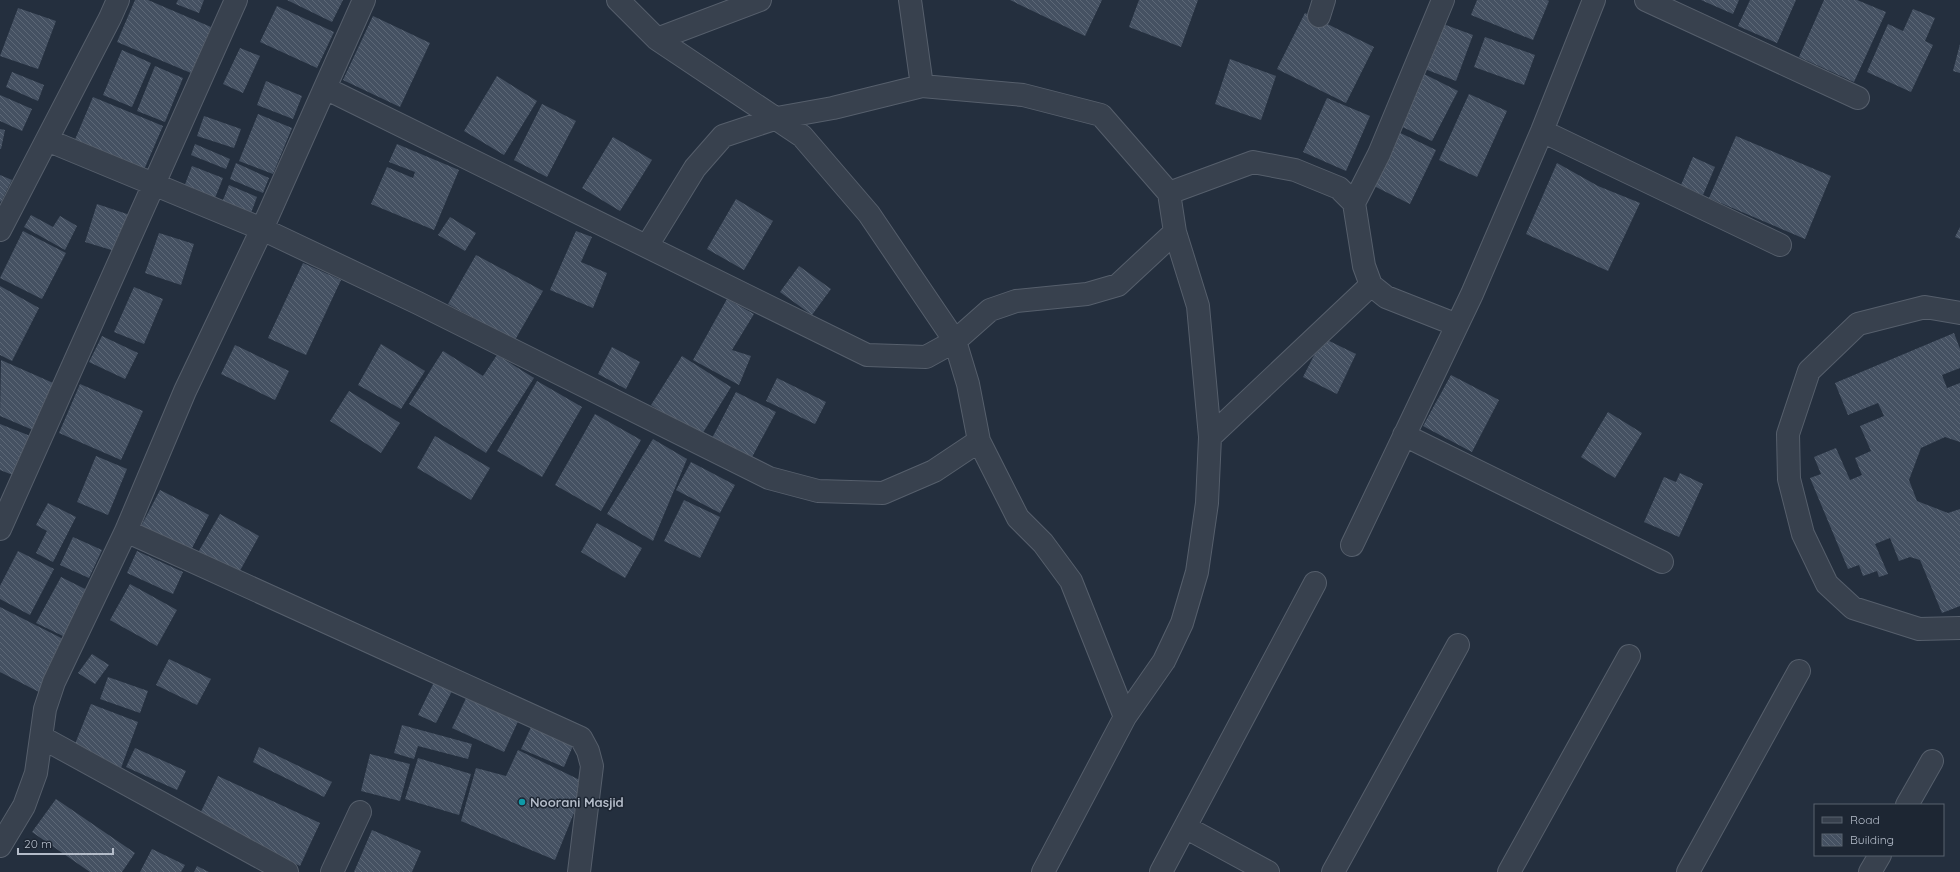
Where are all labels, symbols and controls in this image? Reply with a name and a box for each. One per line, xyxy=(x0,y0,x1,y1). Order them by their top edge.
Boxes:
place label: Noorani Masjid xyxy=(530,794,624,810)
marker: Noorani Masjid xyxy=(517,797,527,807)
legend xyxy=(1814,804,1944,856)
text: Road xyxy=(1850,812,1880,827)
scale bar xyxy=(18,830,113,856)
text: Building xyxy=(1850,832,1894,847)
text: 20 m xyxy=(24,836,52,851)

